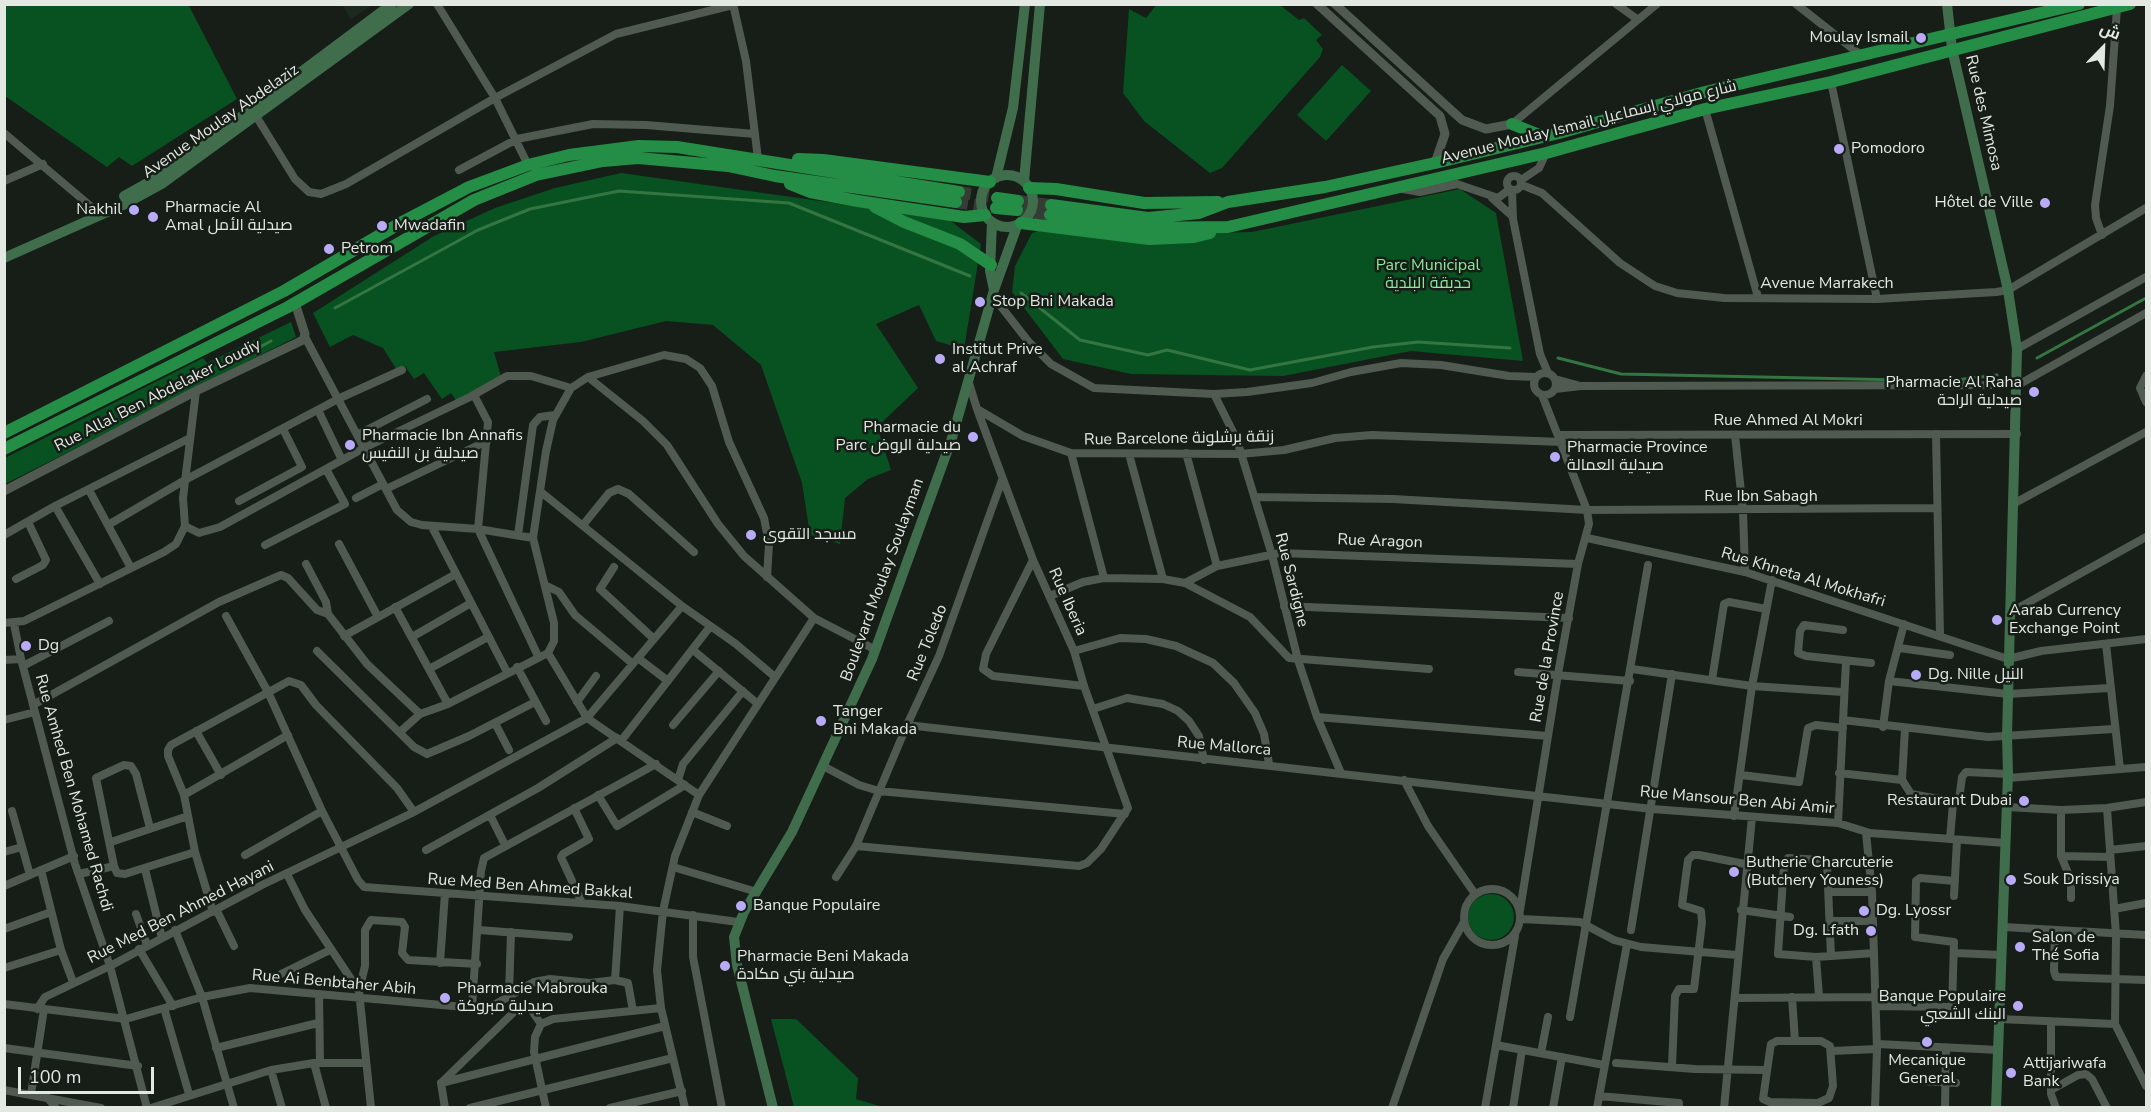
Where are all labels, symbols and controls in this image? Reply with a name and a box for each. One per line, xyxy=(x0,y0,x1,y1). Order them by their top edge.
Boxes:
text: ش xyxy=(2096,17,2124,46)
north arrow xyxy=(2073,18,2133,78)
place label: Moulay Ismail xyxy=(1810,28,1909,48)
marker: Moulay Ismail xyxy=(1914,31,1928,45)
street label: Rue des Mimosa xyxy=(1960,53,2006,173)
street label: Avenue Moulay Abdelaziz xyxy=(139,61,303,183)
street label: Avenue Moulay Ismail شارع مولاي إسماعيل xyxy=(1439,77,1739,169)
place label: Pomodoro xyxy=(1851,139,1925,159)
marker: Pomodoro xyxy=(1832,142,1846,156)
place label: Hôtel de Ville xyxy=(1935,193,2033,213)
marker: Hôtel de Ville xyxy=(2038,196,2052,210)
place label: Pharmacie Al Amal صيدلية الأمل xyxy=(165,198,293,236)
place label: Nakhil xyxy=(76,200,122,220)
marker: Nakhil xyxy=(127,203,141,217)
marker: Pharmacie Al Amal صيدلية الأمل xyxy=(146,210,160,224)
place label: Mwadafin xyxy=(394,216,465,236)
marker: Mwadafin xyxy=(375,219,389,233)
place label: Petrom xyxy=(341,239,393,259)
marker: Petrom xyxy=(322,242,336,256)
park label: Parc Municipal حديقة البلدية xyxy=(1376,256,1480,294)
street label: Avenue Marrakech xyxy=(1760,274,1894,294)
place label: Stop Bni Makada xyxy=(992,292,1114,312)
marker: Stop Bni Makada xyxy=(973,295,987,309)
street label: Rue Allal Ben Abdelaker Loudiy xyxy=(52,335,264,457)
place label: Institut Prive al Achraf xyxy=(952,340,1042,378)
marker: Institut Prive al Achraf xyxy=(933,352,947,366)
place label: Pharmacie Al Raha صيدلية الراحة xyxy=(1885,373,2022,411)
marker: Pharmacie Al Raha صيدلية الراحة xyxy=(2027,385,2041,399)
street label: Rue Ahmed Al Mokri xyxy=(1713,411,1863,431)
place label: Pharmacie du Parc صيدلية الروض xyxy=(836,418,961,456)
place label: Pharmacie Ibn Annafis صيدلية بن النفيس xyxy=(362,426,523,464)
street label: Rue Barcelone زنقة برشلونة xyxy=(1084,428,1274,450)
marker: Pharmacie du Parc صيدلية الروض xyxy=(966,430,980,444)
marker: Pharmacie Ibn Annafis صيدلية بن النفيس xyxy=(343,438,357,452)
place label: Pharmacie Province صيدلية العمالة xyxy=(1567,438,1708,476)
marker: Pharmacie Province صيدلية العمالة xyxy=(1548,450,1562,464)
street label: Boulevard Moulay Soulayman xyxy=(837,476,929,684)
street label: Rue Ibn Sabagh xyxy=(1704,487,1818,507)
place label: مسجد التقوى xyxy=(763,525,857,545)
marker: مسجد التقوى xyxy=(744,528,758,542)
street label: Rue Sardigne xyxy=(1270,531,1312,629)
street label: Rue Aragon xyxy=(1337,531,1423,553)
street label: Rue Khneta Al Mokhafri xyxy=(1719,544,1887,612)
street label: Rue Iberia xyxy=(1044,565,1090,639)
street label: Rue de la Province xyxy=(1527,590,1569,724)
place label: Aarab Currency Exchange Point xyxy=(2009,601,2121,639)
street label: Rue Toledo xyxy=(904,602,952,684)
marker: Aarab Currency Exchange Point xyxy=(1990,613,2004,627)
place label: Dg xyxy=(38,636,59,656)
marker: Dg xyxy=(19,639,33,653)
place label: Dg. Nille النيل xyxy=(1928,665,2024,685)
marker: Dg. Nille النيل xyxy=(1909,668,1923,682)
street label: Rue Amhed Ben Mohamed Rachdi xyxy=(30,672,116,914)
place label: Tanger Bni Makada xyxy=(833,702,917,740)
marker: Tanger Bni Makada xyxy=(814,714,828,728)
street label: Rue Mallorca xyxy=(1176,733,1272,761)
street label: Rue Mansour Ben Abi Amir xyxy=(1639,783,1835,819)
place label: Restaurant Dubai xyxy=(1887,791,2012,811)
marker: Restaurant Dubai xyxy=(2017,794,2031,808)
place label: Butherie Charcuterie (Butchery Youness) xyxy=(1746,853,1893,891)
street label: Rue Med Ben Ahmed Hayani xyxy=(85,858,277,968)
marker: Butherie Charcuterie (Butchery Youness) xyxy=(1727,865,1741,879)
street label: Rue Med Ben Ahmed Bakkal xyxy=(427,870,633,904)
place label: Souk Drissiya xyxy=(2023,870,2120,890)
marker: Souk Drissiya xyxy=(2004,873,2018,887)
place label: Banque Populaire xyxy=(753,896,880,916)
marker: Banque Populaire xyxy=(734,899,748,913)
place label: Dg. Lyossr xyxy=(1876,901,1951,921)
marker: Dg. Lyossr xyxy=(1857,904,1871,918)
place label: Dg. Lfath xyxy=(1793,921,1859,941)
marker: Dg. Lfath xyxy=(1864,924,1878,938)
place label: Salon de Thé Sofia xyxy=(2032,928,2099,966)
marker: Salon de Thé Sofia xyxy=(2013,940,2027,954)
place label: Pharmacie Beni Makada صيدلية بني مكادة xyxy=(737,947,909,985)
marker: Pharmacie Beni Makada صيدلية بني مكادة xyxy=(718,959,732,973)
street label: Rue Ai Benbtaher Abih xyxy=(251,966,417,1000)
place label: Pharmacie Mabrouka صيدلية مبروكة xyxy=(457,979,608,1017)
place label: Banque Populaire البنك الشعبي xyxy=(1879,987,2006,1025)
marker: Pharmacie Mabrouka صيدلية مبروكة xyxy=(438,991,452,1005)
marker: Banque Populaire البنك الشعبي xyxy=(2011,999,2025,1013)
marker: Mecanique General xyxy=(1920,1035,1934,1049)
place label: Mecanique General xyxy=(1888,1051,1966,1089)
place label: Attijariwafa Bank xyxy=(2023,1054,2106,1092)
scale bar xyxy=(21,1055,158,1093)
text: 100 m xyxy=(29,1065,81,1089)
marker: Attijariwafa Bank xyxy=(2004,1066,2018,1080)

